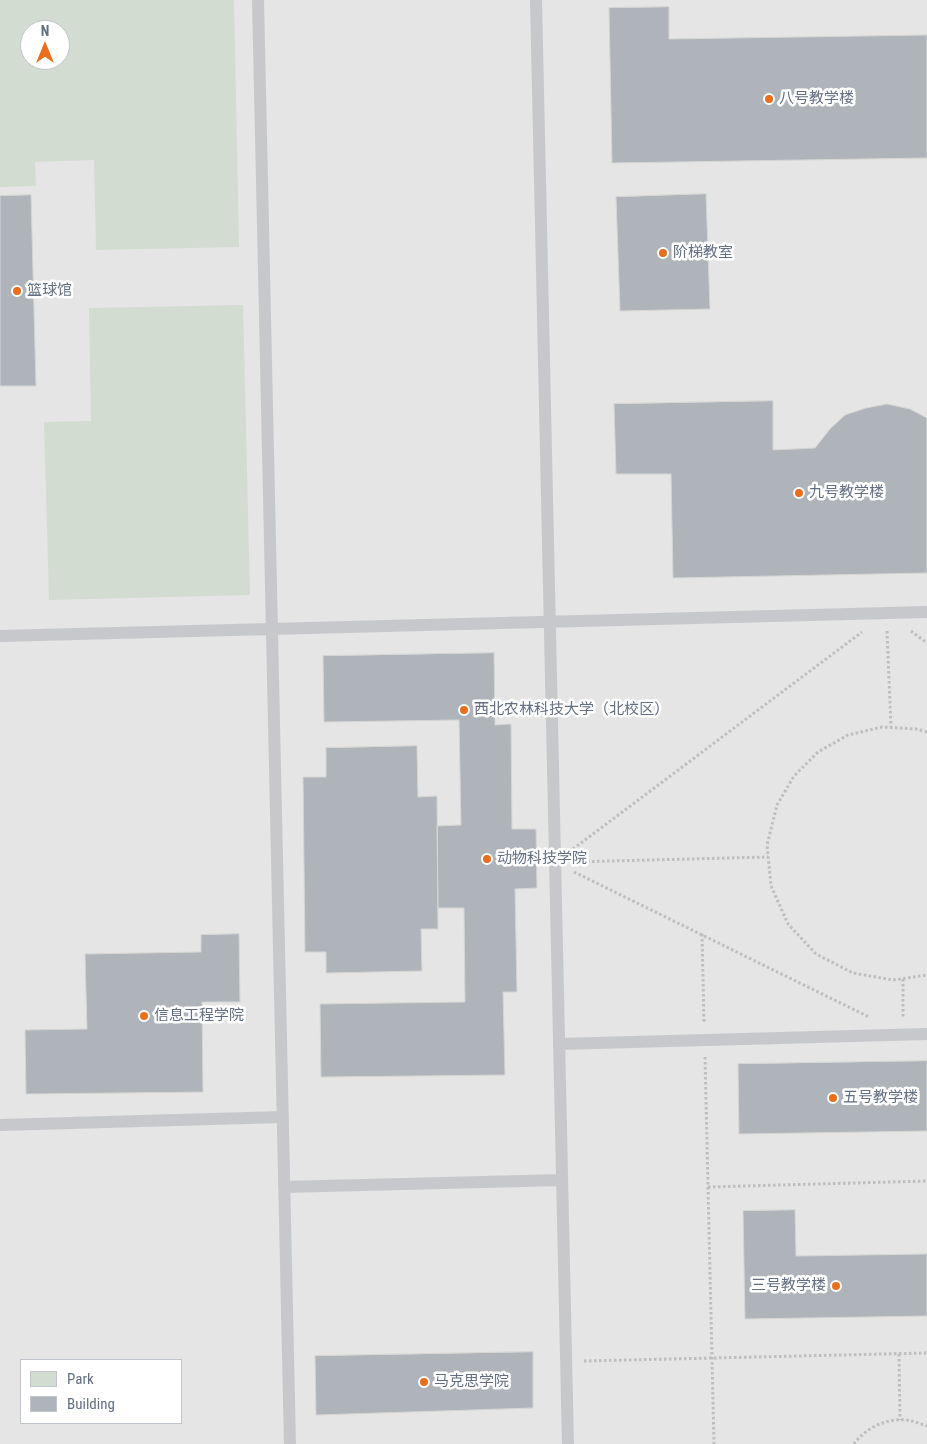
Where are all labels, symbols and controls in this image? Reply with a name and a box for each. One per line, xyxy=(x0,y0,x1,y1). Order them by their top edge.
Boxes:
north arrow xyxy=(20,20,70,70)
text: N xyxy=(41,23,49,39)
place label: 八号教学楼 xyxy=(779,90,854,108)
marker: 八号教学楼 xyxy=(763,93,775,105)
place label: 阶梯教室 xyxy=(673,244,733,262)
marker: 阶梯教室 xyxy=(657,247,669,259)
place label: 篮球馆 xyxy=(27,282,72,300)
marker: 篮球馆 xyxy=(11,285,23,297)
place label: 九号教学楼 xyxy=(809,484,884,502)
marker: 九号教学楼 xyxy=(793,487,805,499)
place label: 西北农林科技大学（北校区） xyxy=(474,701,669,719)
marker: 西北农林科技大学（北校区） xyxy=(458,704,470,716)
place label: 动物科技学院 xyxy=(497,850,587,868)
marker: 动物科技学院 xyxy=(481,853,493,865)
place label: 信息工程学院 xyxy=(154,1007,244,1025)
marker: 信息工程学院 xyxy=(138,1010,150,1022)
place label: 五号教学楼 xyxy=(843,1089,918,1107)
marker: 五号教学楼 xyxy=(827,1092,839,1104)
place label: 三号教学楼 xyxy=(751,1277,826,1295)
marker: 三号教学楼 xyxy=(830,1280,842,1292)
legend xyxy=(20,1359,182,1424)
text: Park xyxy=(67,1370,94,1388)
place label: 马克思学院 xyxy=(434,1373,509,1391)
marker: 马克思学院 xyxy=(418,1376,430,1388)
text: Building xyxy=(67,1395,115,1413)

